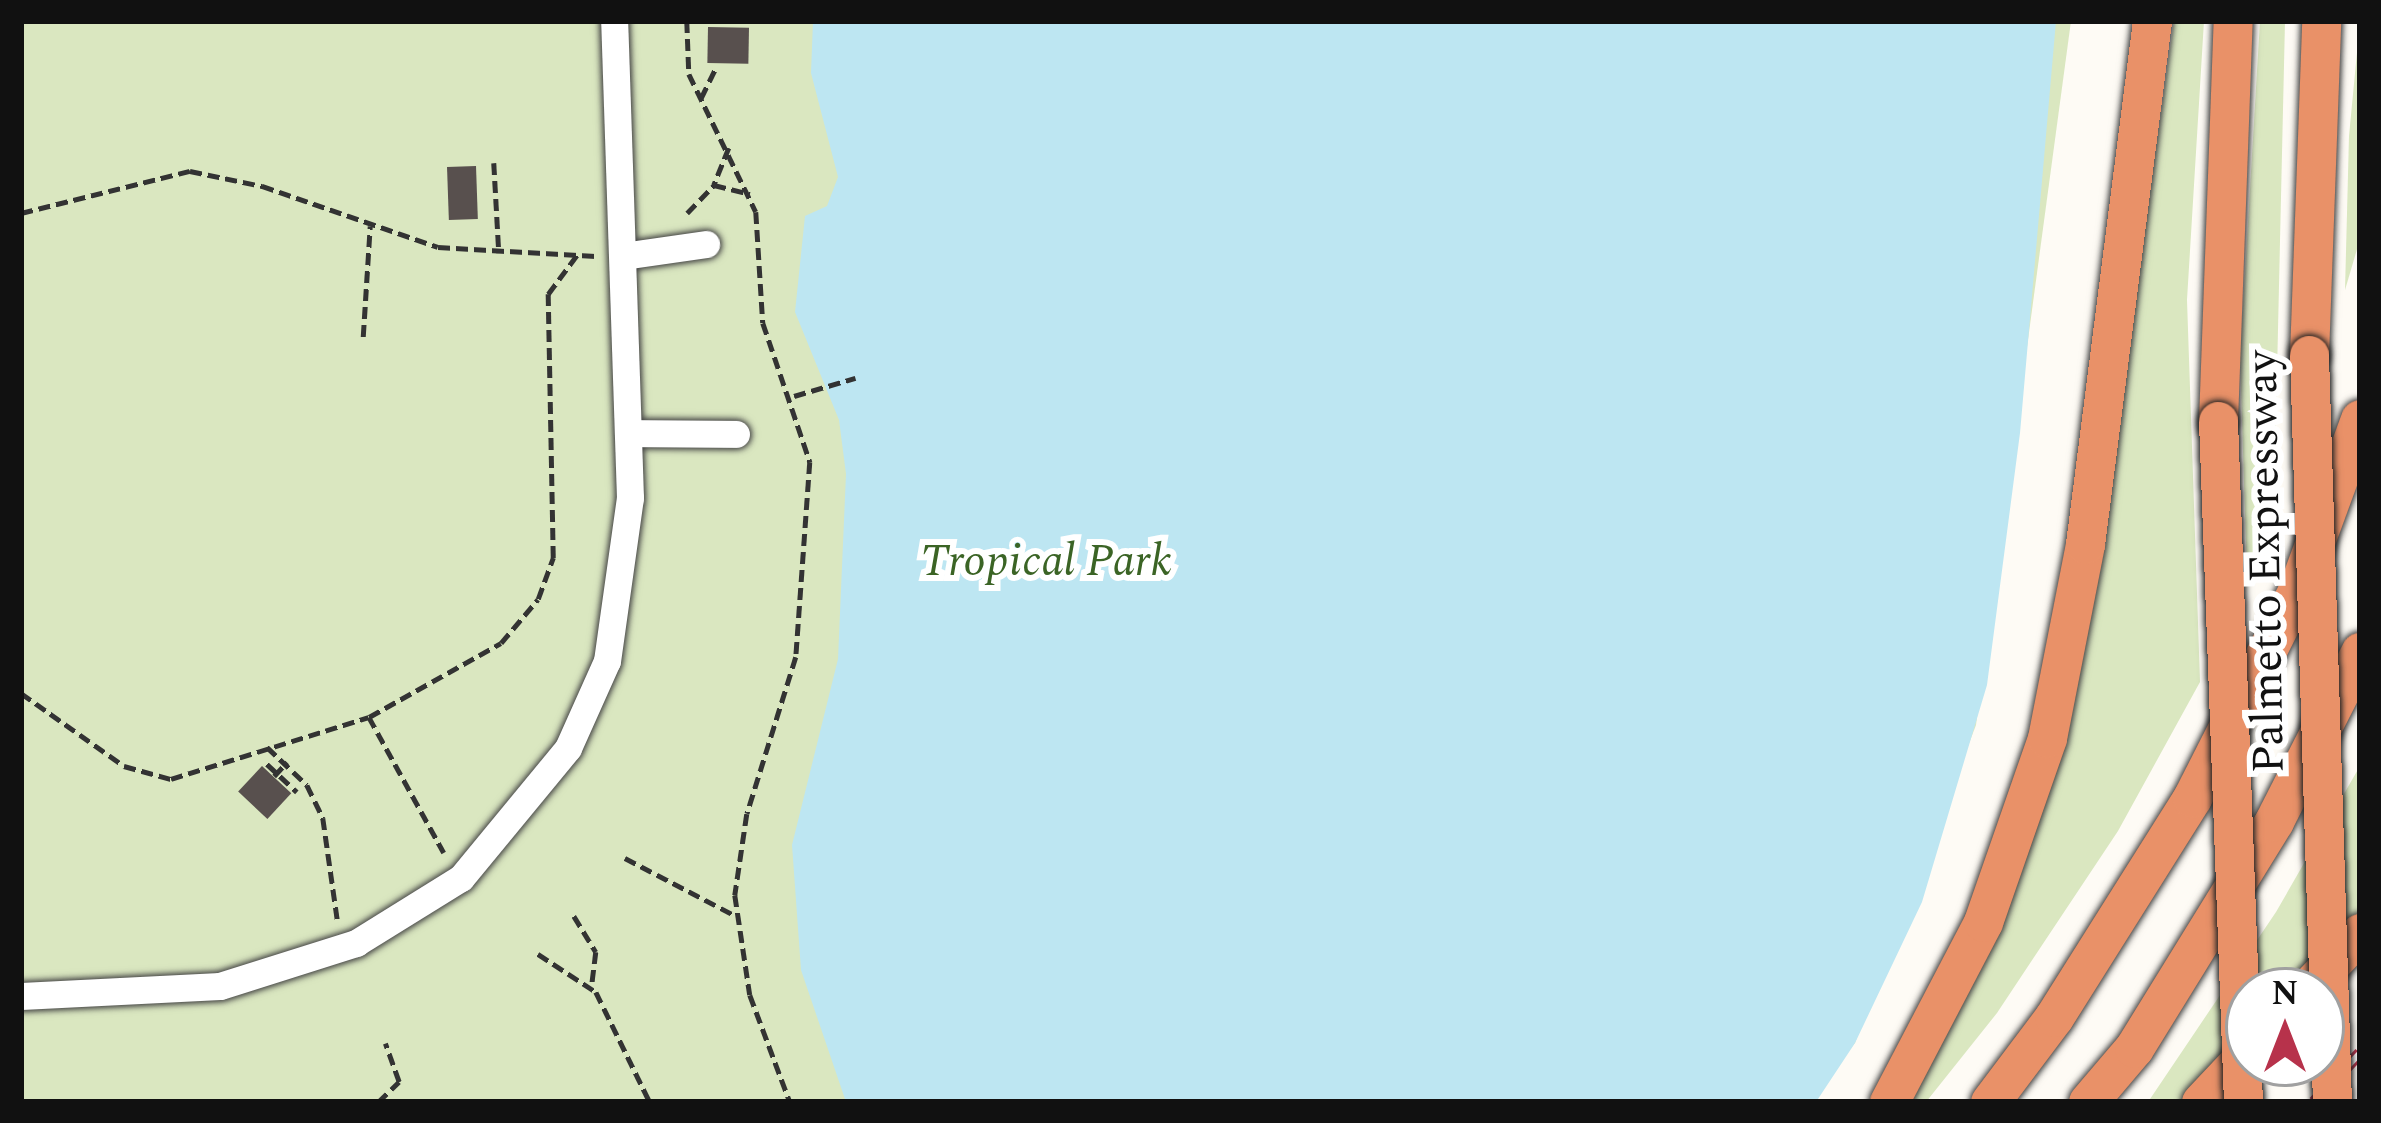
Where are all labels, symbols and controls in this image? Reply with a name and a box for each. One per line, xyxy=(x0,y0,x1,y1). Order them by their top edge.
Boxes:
street label: Palmetto Expressway xyxy=(2235,350,2297,774)
park label: Tropical Park xyxy=(920,535,1172,589)
north arrow xyxy=(2225,967,2345,1087)
text: N xyxy=(2272,969,2298,1019)

